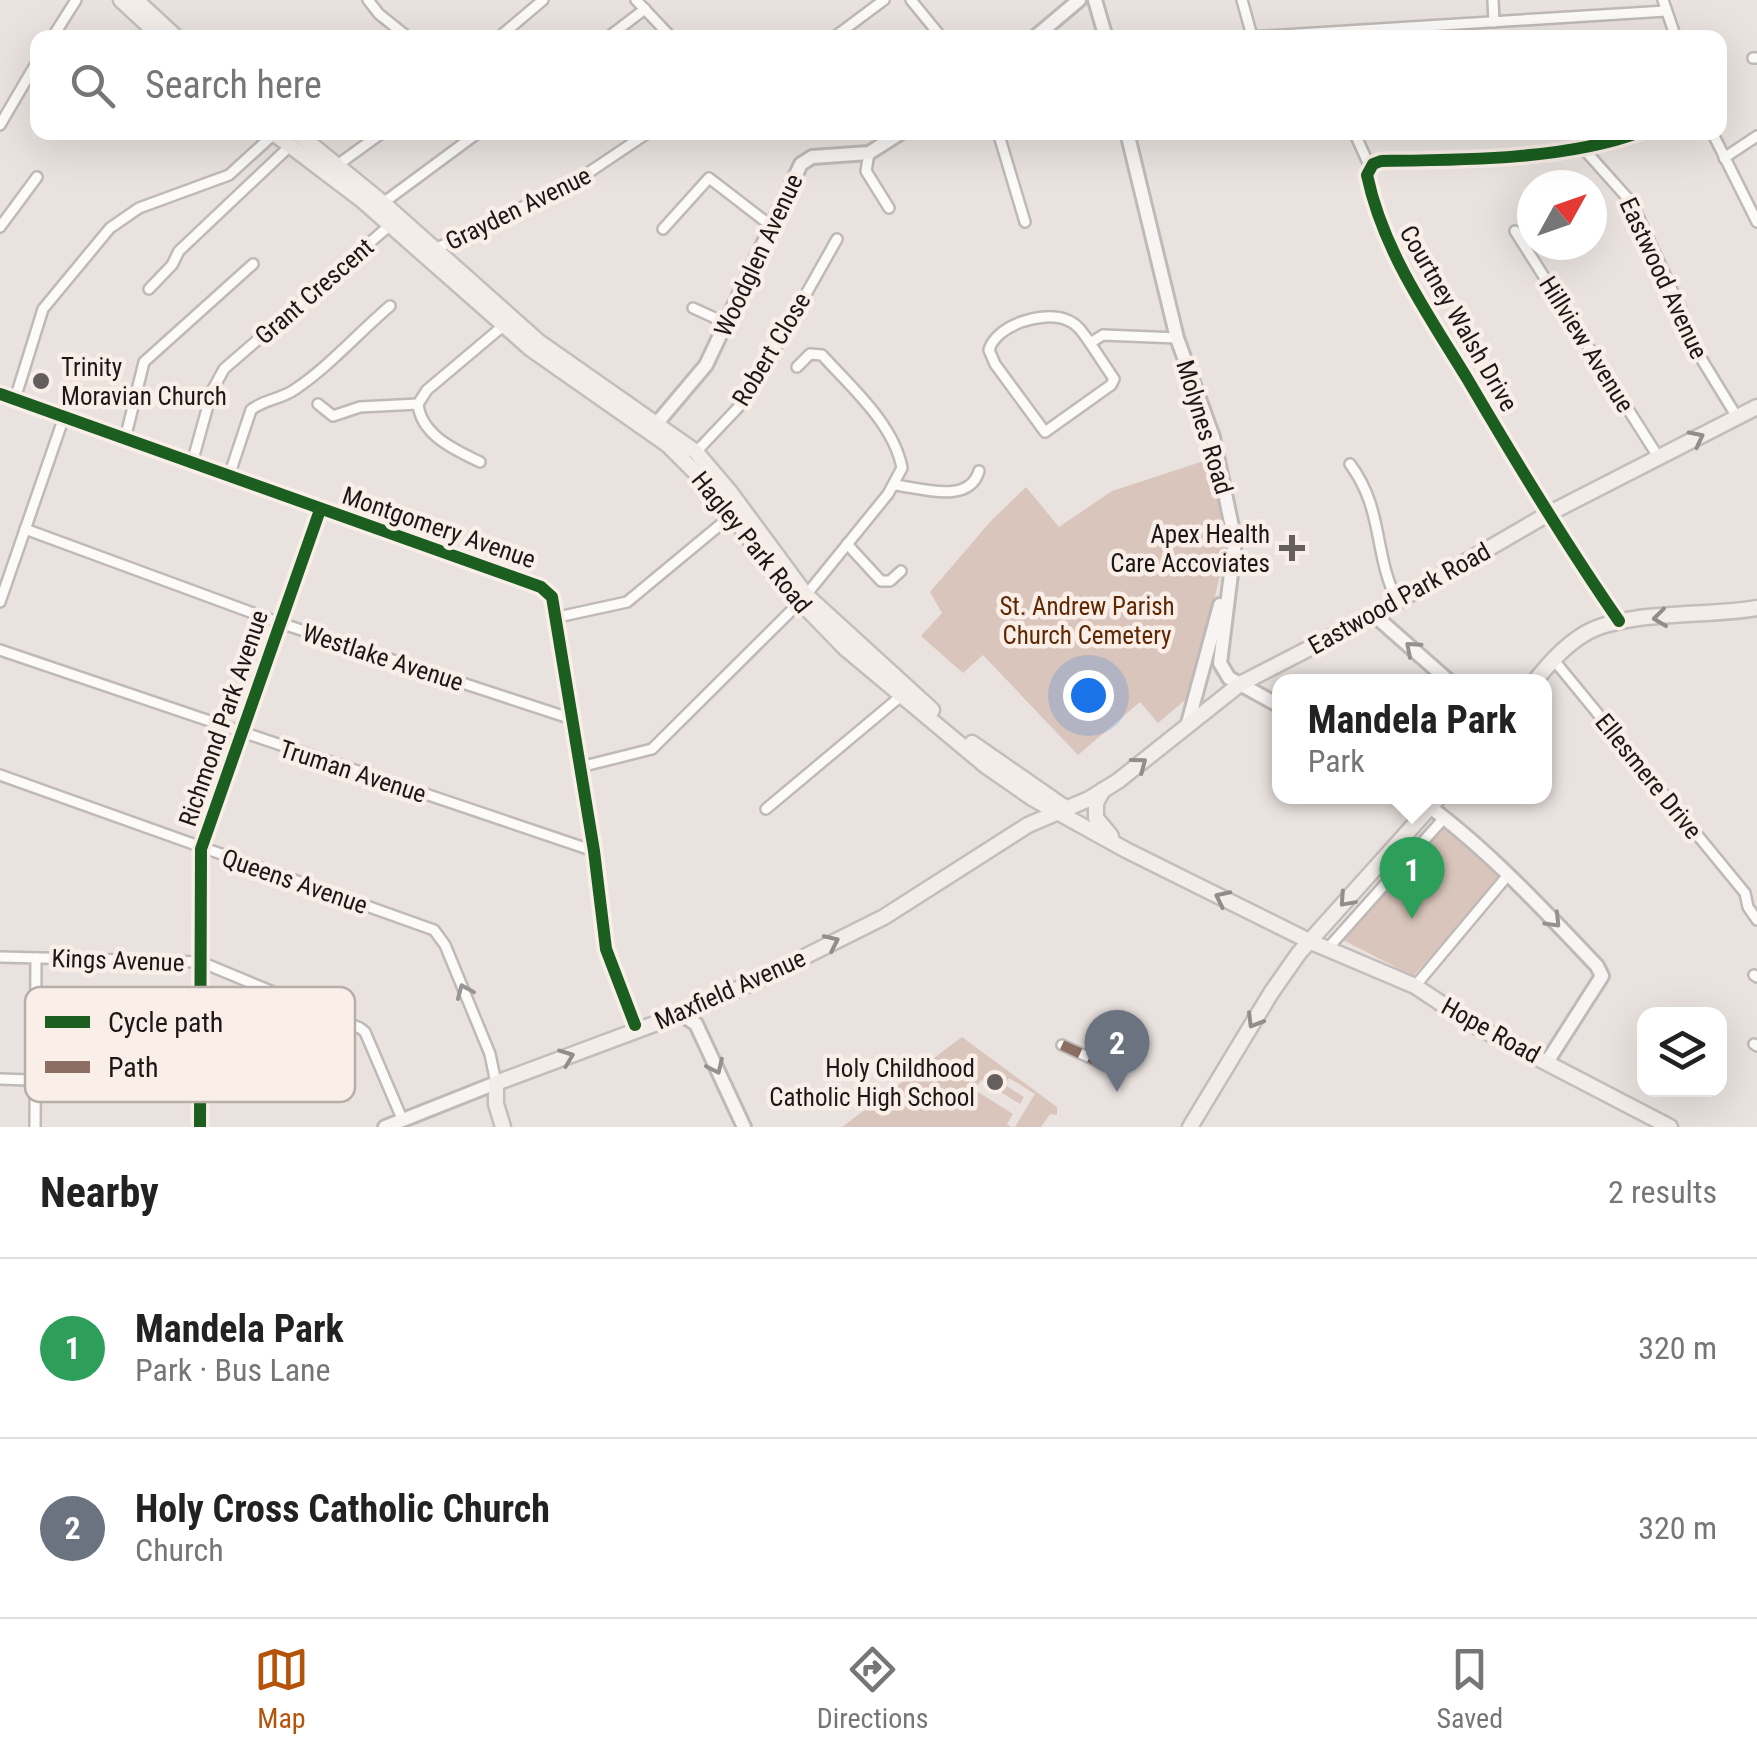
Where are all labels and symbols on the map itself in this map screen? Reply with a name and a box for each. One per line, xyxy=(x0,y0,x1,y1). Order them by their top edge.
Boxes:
street label: Grayden Avenue xyxy=(441,161,596,256)
street label: Woodglen Avenue xyxy=(708,169,809,341)
north arrow xyxy=(1517,170,1607,260)
street label: Eastwood Avenue xyxy=(1613,193,1714,363)
street label: Courtney Walsh Drive xyxy=(1394,220,1524,416)
street label: Grant Crescent xyxy=(250,232,379,350)
street label: Hillview Avenue xyxy=(1533,271,1640,418)
street label: Robert Close xyxy=(726,287,817,411)
place label: Trinity Moravian Church xyxy=(61,353,227,411)
street label: Molynes Road xyxy=(1170,357,1239,498)
marker: Trinity Moravian Church xyxy=(30,370,52,392)
one-way arrow xyxy=(1686,431,1704,450)
street label: Hagley Park Road xyxy=(686,466,818,619)
street label: Montgomery Avenue xyxy=(338,481,539,574)
place label: Apex Health Care Accoviates xyxy=(1110,520,1270,578)
marker: Apex Health Care Accoviates xyxy=(1279,535,1305,561)
street label: Eastwood Park Road xyxy=(1303,536,1495,660)
park label: St. Andrew Parish Church Cemetery xyxy=(999,592,1175,650)
street label: Richmond Park Avenue xyxy=(173,606,274,830)
one-way arrow xyxy=(1652,607,1668,628)
street label: Westlake Avenue xyxy=(299,618,467,697)
one-way arrow xyxy=(1405,642,1424,660)
your location xyxy=(1063,670,1114,721)
street label: Ellesmere Drive xyxy=(1589,708,1708,845)
street label: Truman Avenue xyxy=(276,734,430,809)
one-way arrow xyxy=(1129,758,1147,775)
pin: 1 xyxy=(1380,836,1444,919)
street label: Queens Avenue xyxy=(218,843,371,920)
one-way arrow xyxy=(1340,888,1358,907)
one-way arrow xyxy=(1214,890,1232,910)
one-way arrow xyxy=(1542,909,1560,927)
one-way arrow xyxy=(822,935,840,955)
street label: Maxfield Avenue xyxy=(650,943,810,1036)
street label: Kings Avenue xyxy=(51,944,185,977)
one-way arrow xyxy=(456,983,476,1001)
legend xyxy=(25,987,355,1102)
street label: Hope Road xyxy=(1436,992,1545,1069)
text: Cycle path xyxy=(108,1006,223,1039)
pin: 2 xyxy=(1084,1010,1150,1092)
one-way arrow xyxy=(1247,1010,1266,1028)
one-way arrow xyxy=(557,1048,574,1069)
text: Path xyxy=(108,1051,159,1084)
place label: Holy Childhood Catholic High School xyxy=(769,1054,975,1112)
one-way arrow xyxy=(704,1057,724,1075)
marker: Holy Childhood Catholic High School xyxy=(984,1071,1006,1093)

